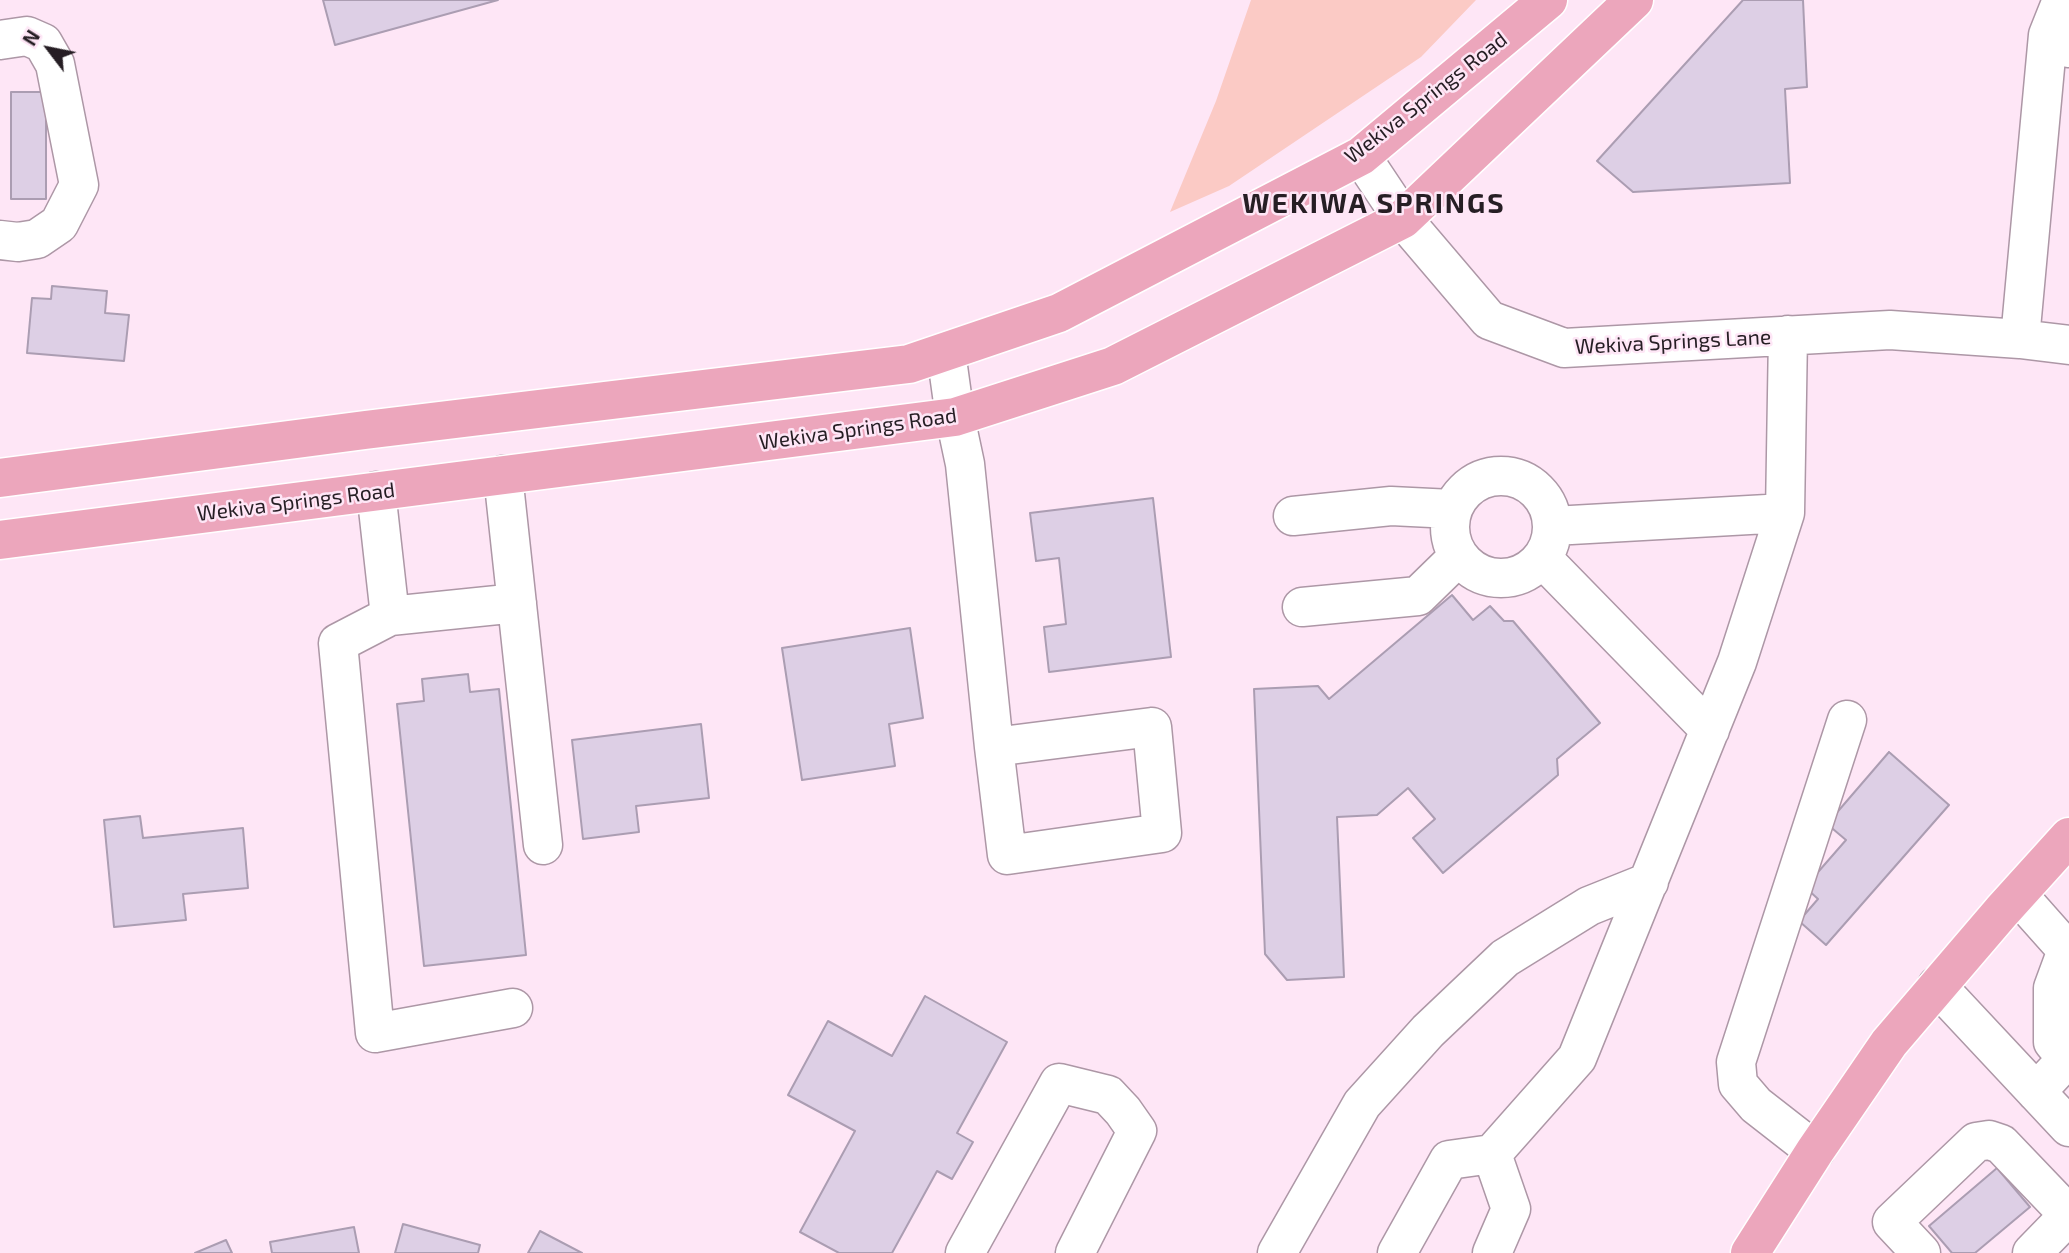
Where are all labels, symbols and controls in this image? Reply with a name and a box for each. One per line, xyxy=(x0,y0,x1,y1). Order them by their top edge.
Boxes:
north arrow xyxy=(14,14,84,84)
text: N xyxy=(17,26,44,50)
street label: Wekiva Springs Road xyxy=(1340,27,1512,169)
district label: WEKIWA SPRINGS xyxy=(1244,187,1504,221)
street label: Wekiva Springs Lane xyxy=(1574,324,1772,360)
street label: Wekiva Springs Road xyxy=(758,403,958,455)
street label: Wekiva Springs Road xyxy=(196,477,396,527)

